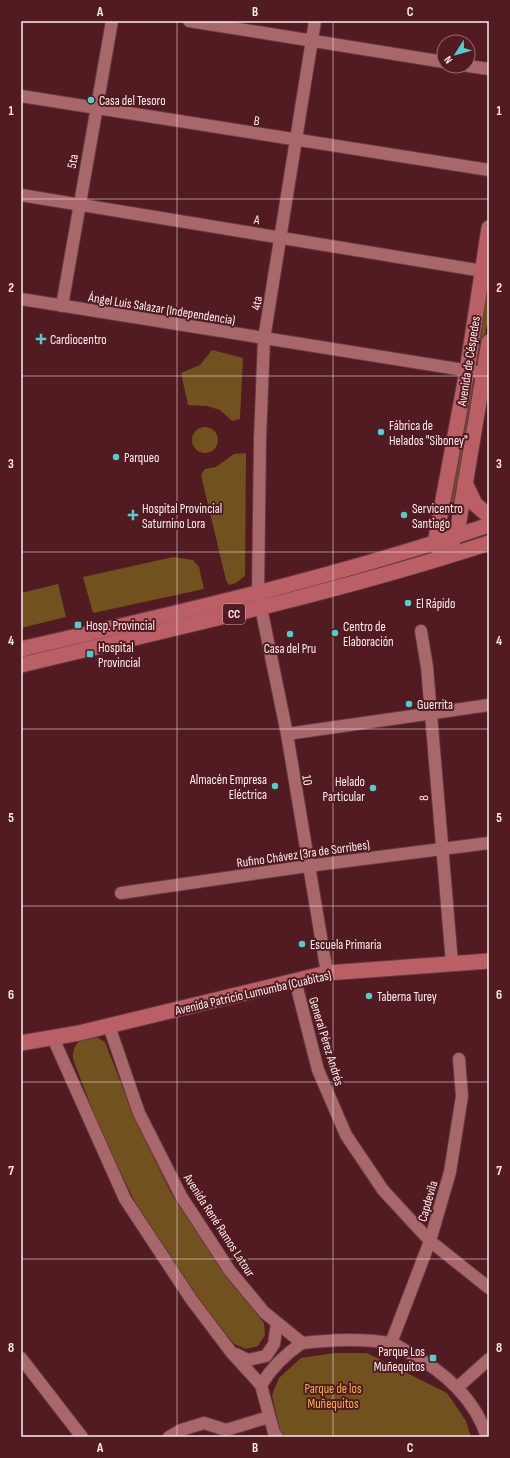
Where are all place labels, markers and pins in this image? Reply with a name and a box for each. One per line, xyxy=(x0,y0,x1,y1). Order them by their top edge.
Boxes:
place label: Casa del Tesoro xyxy=(99,93,166,109)
marker: Casa del Tesoro xyxy=(86,95,96,105)
place label: Cardiocentro xyxy=(50,332,107,348)
marker: Cardiocentro xyxy=(35,333,47,345)
place label: Fábrica de Helados "Siboney" xyxy=(389,418,468,449)
marker: Fábrica de Helados "Siboney" xyxy=(376,427,386,437)
place label: Parqueo xyxy=(124,450,159,466)
marker: Parqueo xyxy=(111,452,121,462)
place label: Hospital Provincial Saturnino Lora xyxy=(142,501,222,532)
place label: Servicentro Santiago xyxy=(412,501,463,532)
marker: Hospital Provincial Saturnino Lora xyxy=(127,509,139,521)
marker: Servicentro Santiago xyxy=(399,510,409,520)
place label: El Rápido xyxy=(416,596,455,612)
marker: El Rápido xyxy=(403,598,413,608)
place label: Hosp. Provincial xyxy=(86,618,155,634)
place label: Centro de Elaboración xyxy=(343,619,394,650)
marker: Hosp. Provincial xyxy=(73,620,83,630)
marker: Centro de Elaboración xyxy=(330,628,340,638)
marker: Casa del Pru xyxy=(285,629,295,639)
place label: Hospital Provincial xyxy=(98,640,140,671)
place label: Casa del Pru xyxy=(264,641,316,657)
marker: Hospital Provincial xyxy=(85,649,95,659)
place label: Guerrita xyxy=(417,697,453,713)
marker: Guerrita xyxy=(404,699,414,709)
place label: Almacén Empresa Eléctrica xyxy=(189,772,267,803)
place label: Helado Particular xyxy=(323,774,365,805)
marker: Almacén Empresa Eléctrica xyxy=(270,781,280,791)
marker: Helado Particular xyxy=(368,783,378,793)
place label: Escuela Primaria xyxy=(310,937,382,953)
marker: Escuela Primaria xyxy=(297,939,307,949)
place label: Taberna Turey xyxy=(377,989,437,1005)
marker: Taberna Turey xyxy=(364,991,374,1001)
place label: Parque Los Muñequitos xyxy=(374,1344,425,1375)
marker: Parque Los Muñequitos xyxy=(428,1353,438,1363)

